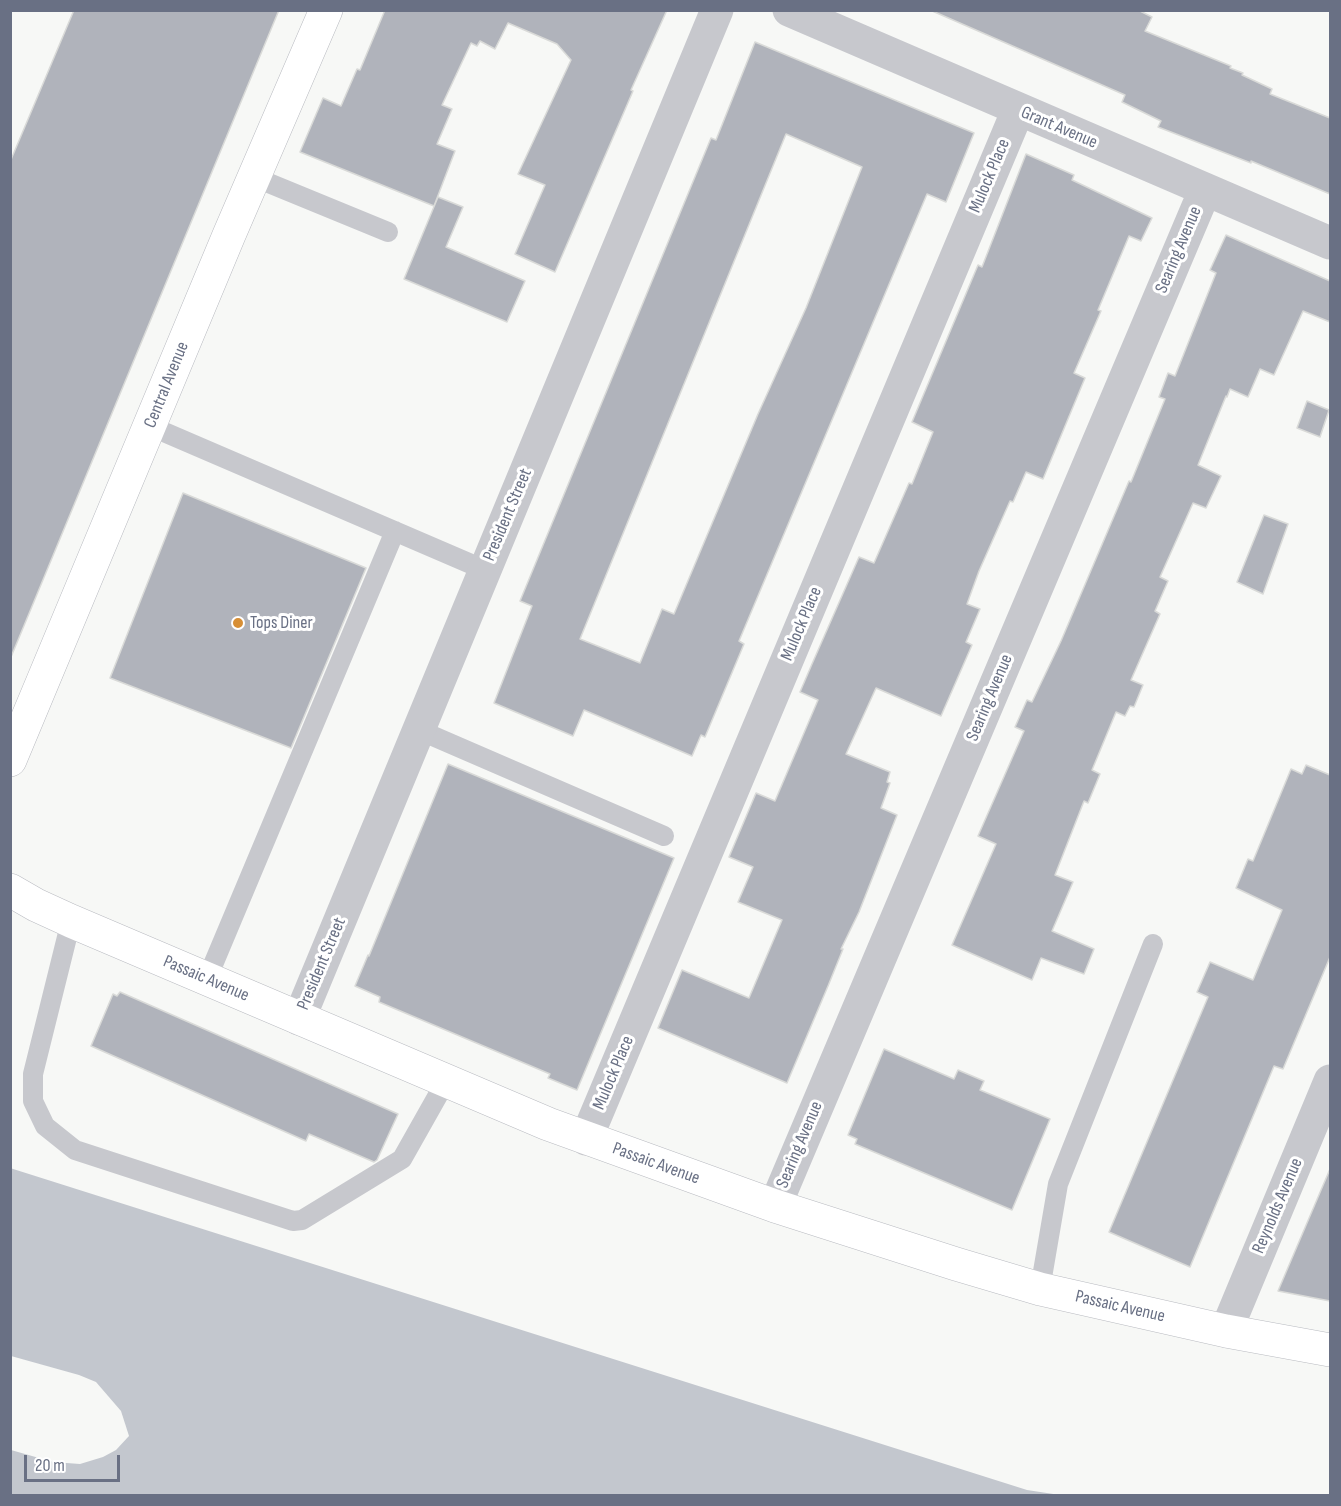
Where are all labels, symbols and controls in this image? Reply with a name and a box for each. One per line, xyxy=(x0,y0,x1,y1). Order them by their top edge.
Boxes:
street label: Grant Avenue xyxy=(1017,102,1101,154)
street label: Mulock Place xyxy=(965,136,1015,216)
street label: Searing Avenue xyxy=(1151,203,1207,297)
street label: Central Avenue xyxy=(140,339,194,431)
street label: President Street xyxy=(479,465,537,565)
street label: Mulock Place xyxy=(777,584,827,664)
place label: Tops Diner xyxy=(250,612,313,634)
marker: Tops Diner xyxy=(231,616,245,630)
street label: Searing Avenue xyxy=(962,651,1018,745)
street label: President Street xyxy=(293,914,351,1014)
street label: Passaic Avenue xyxy=(160,951,252,1007)
street label: Mulock Place xyxy=(589,1033,639,1113)
street label: Searing Avenue xyxy=(772,1098,828,1192)
street label: Passaic Avenue xyxy=(609,1138,703,1190)
street label: Reynolds Avenue xyxy=(1248,1155,1308,1257)
street label: Passaic Avenue xyxy=(1073,1286,1167,1328)
scale bar xyxy=(27,1443,123,1481)
text: 20 m xyxy=(35,1455,65,1476)

